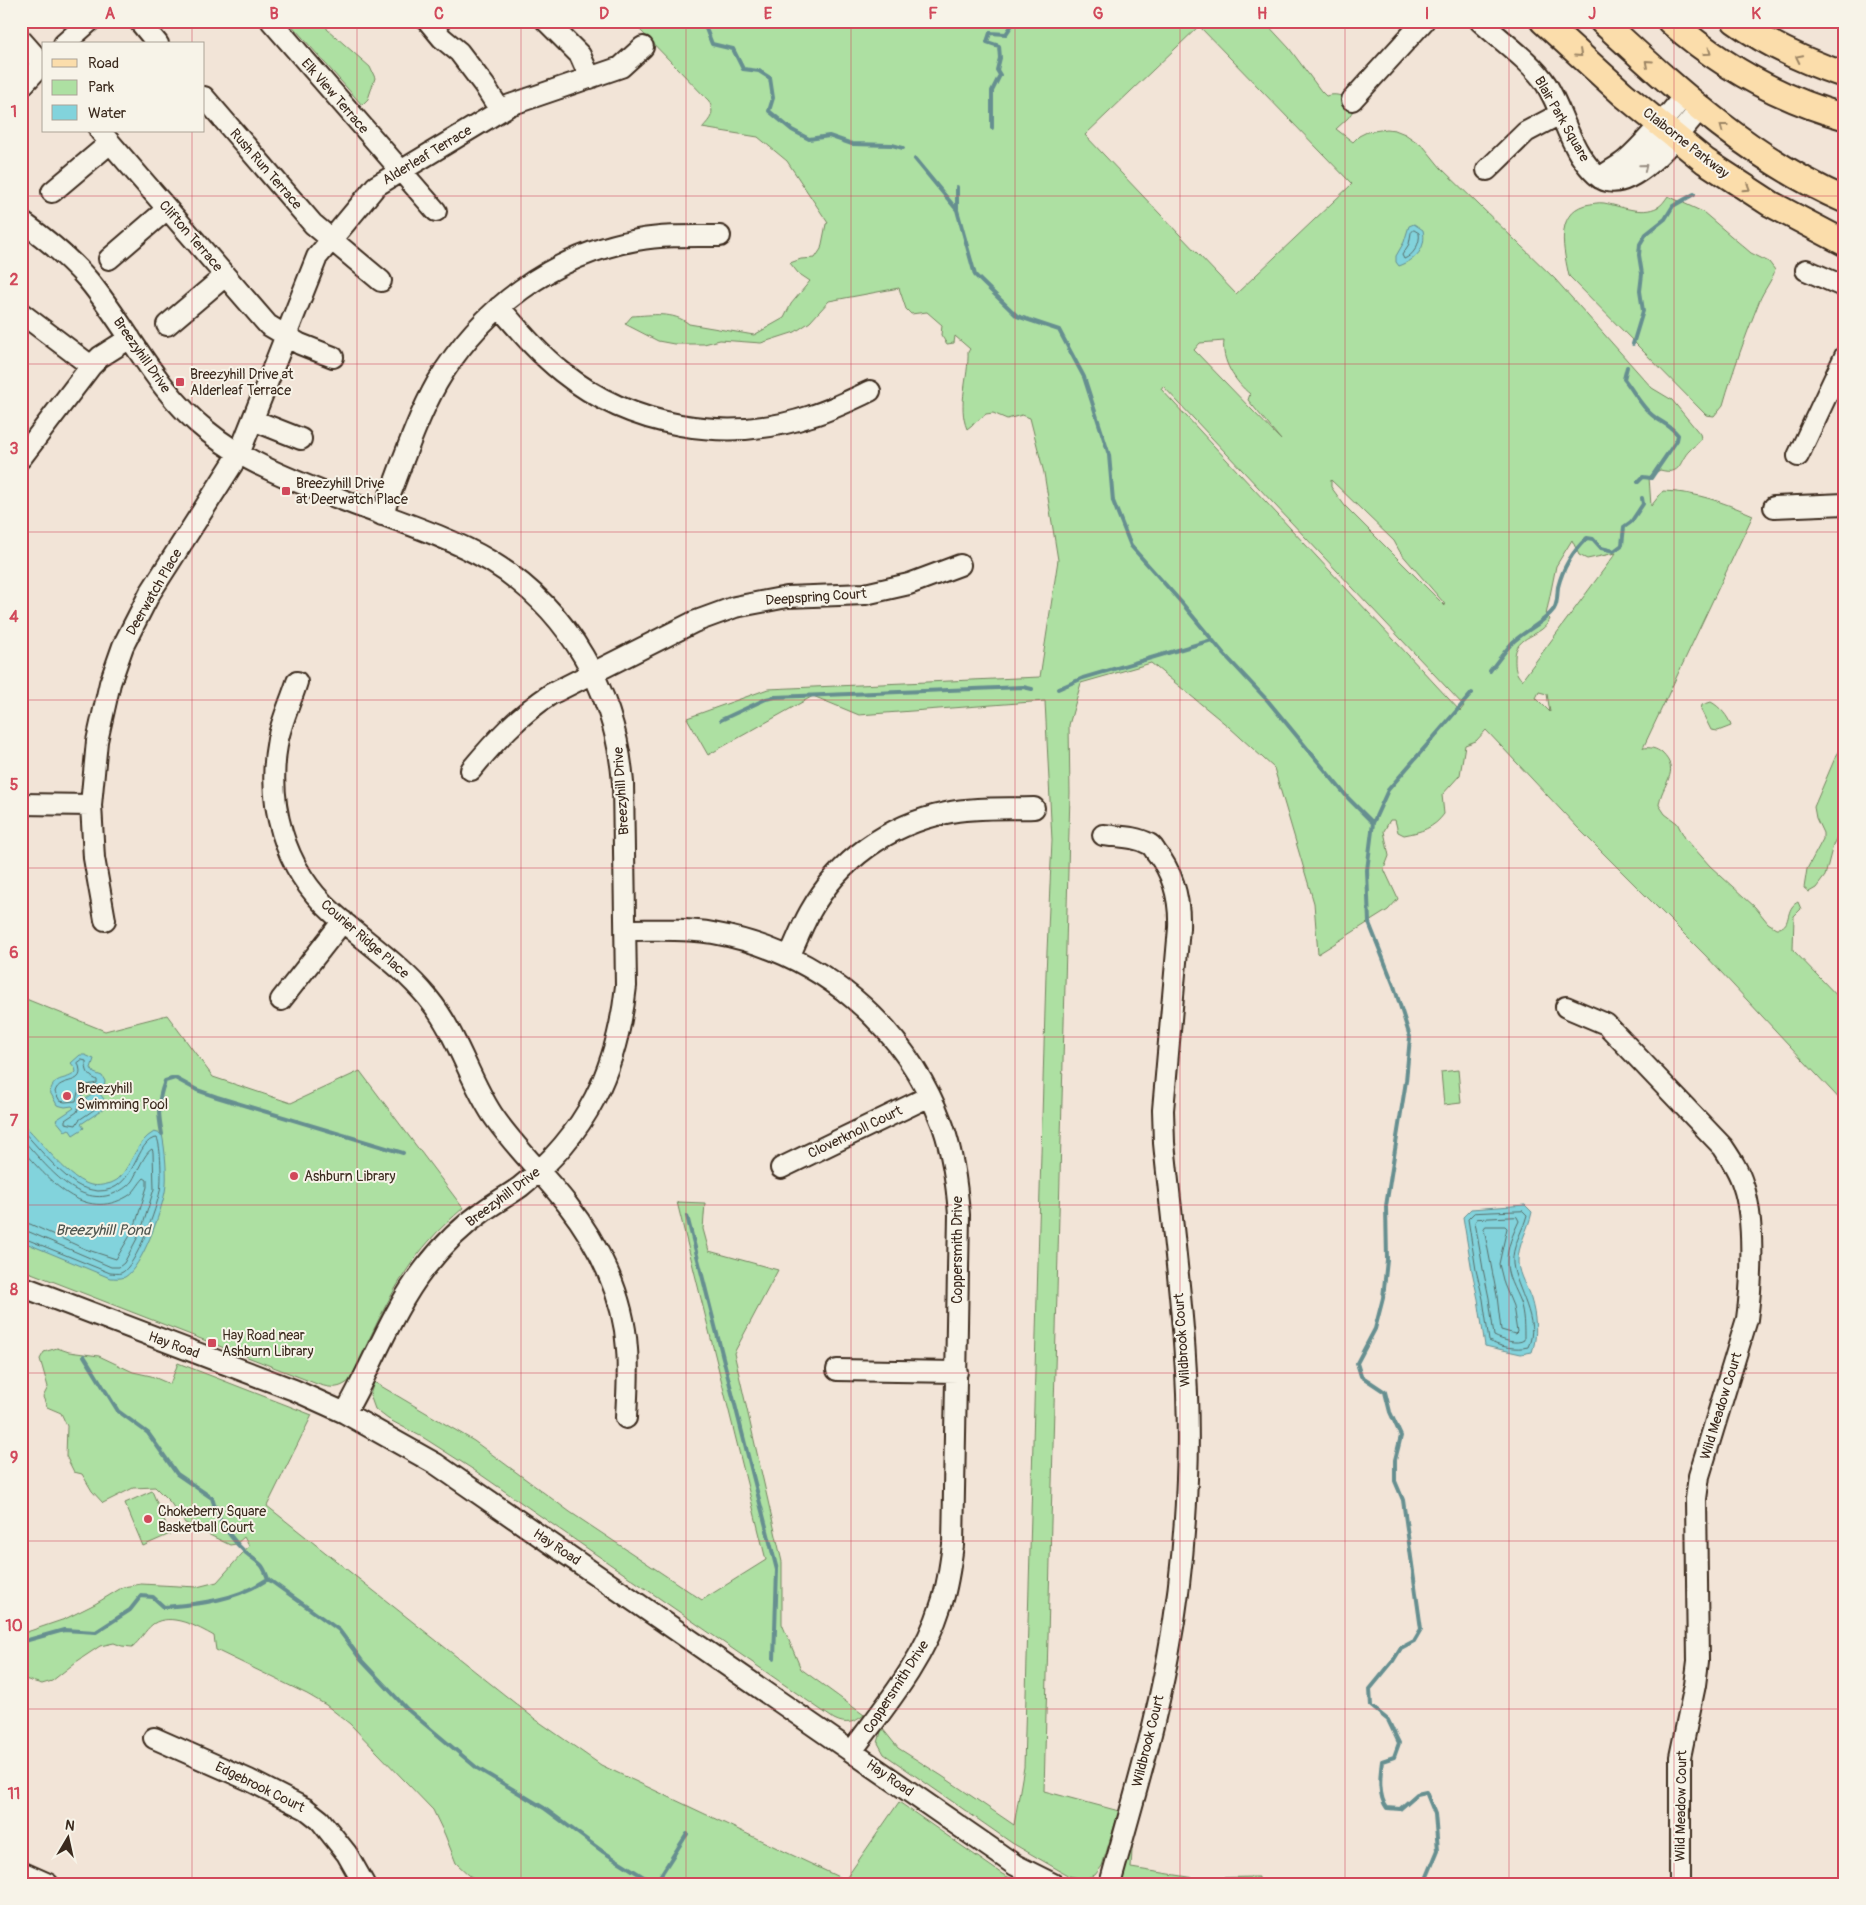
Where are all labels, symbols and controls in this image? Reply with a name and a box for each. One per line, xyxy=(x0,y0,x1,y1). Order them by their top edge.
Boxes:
text: A xyxy=(105,4,116,24)
text: B xyxy=(269,4,279,24)
text: C xyxy=(434,4,444,24)
text: D xyxy=(599,4,609,24)
text: E xyxy=(764,4,773,24)
text: F xyxy=(928,4,938,24)
text: G xyxy=(1093,4,1104,24)
text: H xyxy=(1257,4,1267,24)
text: I xyxy=(1425,4,1429,24)
text: J xyxy=(1588,4,1596,24)
text: K xyxy=(1751,4,1761,24)
legend xyxy=(42,42,205,132)
one-way arrow xyxy=(1702,46,1712,55)
one-way arrow xyxy=(1574,48,1583,57)
one-way arrow xyxy=(1795,53,1804,64)
text: Road xyxy=(88,54,119,73)
street label: Elk View Terrace xyxy=(298,55,372,137)
one-way arrow xyxy=(1644,60,1653,69)
street label: Blair Park Square xyxy=(1531,73,1593,165)
text: Park xyxy=(88,78,115,97)
text: 1 xyxy=(11,102,17,122)
text: Water xyxy=(88,104,127,123)
street label: Claiborne Parkway xyxy=(1640,104,1732,182)
street label: Alderleaf Terrace xyxy=(379,122,475,188)
street label: Rush Run Terrace xyxy=(226,125,306,213)
one-way arrow xyxy=(1720,125,1729,133)
one-way arrow xyxy=(1638,165,1647,173)
one-way arrow xyxy=(1741,182,1750,192)
street label: Clifton Terrace xyxy=(156,197,227,275)
text: 2 xyxy=(10,270,19,290)
street label: Breezyhill Drive xyxy=(110,314,174,396)
place label: Breezyhill Drive at Alderleaf Terrace xyxy=(190,366,294,399)
marker: Breezyhill Drive at Alderleaf Terrace xyxy=(174,376,186,388)
text: 3 xyxy=(10,439,19,459)
place label: Breezyhill Drive at Deerwatch Place xyxy=(296,475,408,508)
marker: Breezyhill Drive at Deerwatch Place xyxy=(280,485,292,497)
street label: Deerwatch Place xyxy=(122,546,186,638)
street label: Deepspring Court xyxy=(765,585,867,609)
text: 4 xyxy=(9,607,19,627)
street label: Breezyhill Drive xyxy=(609,746,633,836)
text: 5 xyxy=(10,775,19,795)
street label: Courier Ridge Place xyxy=(317,896,413,982)
text: 6 xyxy=(9,943,19,963)
place label: Breezyhill Swimming Pool xyxy=(77,1080,168,1113)
marker: Breezyhill Swimming Pool xyxy=(61,1090,73,1102)
street label: Cloverknoll Court xyxy=(805,1102,905,1162)
text: 7 xyxy=(10,1111,19,1131)
street label: Breezyhill Drive xyxy=(463,1164,544,1230)
place label: Ashburn Library xyxy=(304,1168,396,1185)
marker: Ashburn Library xyxy=(288,1170,300,1182)
street label: Coppersmith Drive xyxy=(949,1196,966,1304)
water label: Breezyhill Pond xyxy=(56,1221,152,1240)
text: 8 xyxy=(10,1280,18,1300)
street label: Wildbrook Court xyxy=(1170,1292,1194,1387)
place label: Hay Road near Ashburn Library xyxy=(222,1327,314,1360)
street label: Hay Road xyxy=(146,1328,202,1362)
marker: Hay Road near Ashburn Library xyxy=(206,1337,218,1349)
street label: Wild Meadow Court xyxy=(1697,1350,1746,1462)
text: 9 xyxy=(10,1448,18,1468)
place label: Chokeberry Square Basketball Court xyxy=(158,1503,266,1536)
marker: Chokeberry Square Basketball Court xyxy=(142,1513,154,1525)
street label: Hay Road xyxy=(530,1525,584,1569)
text: 10 xyxy=(5,1616,23,1636)
street label: Coppersmith Drive xyxy=(860,1637,933,1737)
street label: Wildbrook Court xyxy=(1128,1693,1168,1789)
street label: Wild Meadow Court xyxy=(1672,1750,1690,1862)
street label: Hay Road xyxy=(863,1756,917,1800)
street label: Edgebrook Court xyxy=(213,1758,308,1816)
text: 11 xyxy=(8,1784,20,1804)
north arrow xyxy=(42,1812,92,1862)
text: N xyxy=(64,1817,76,1835)

